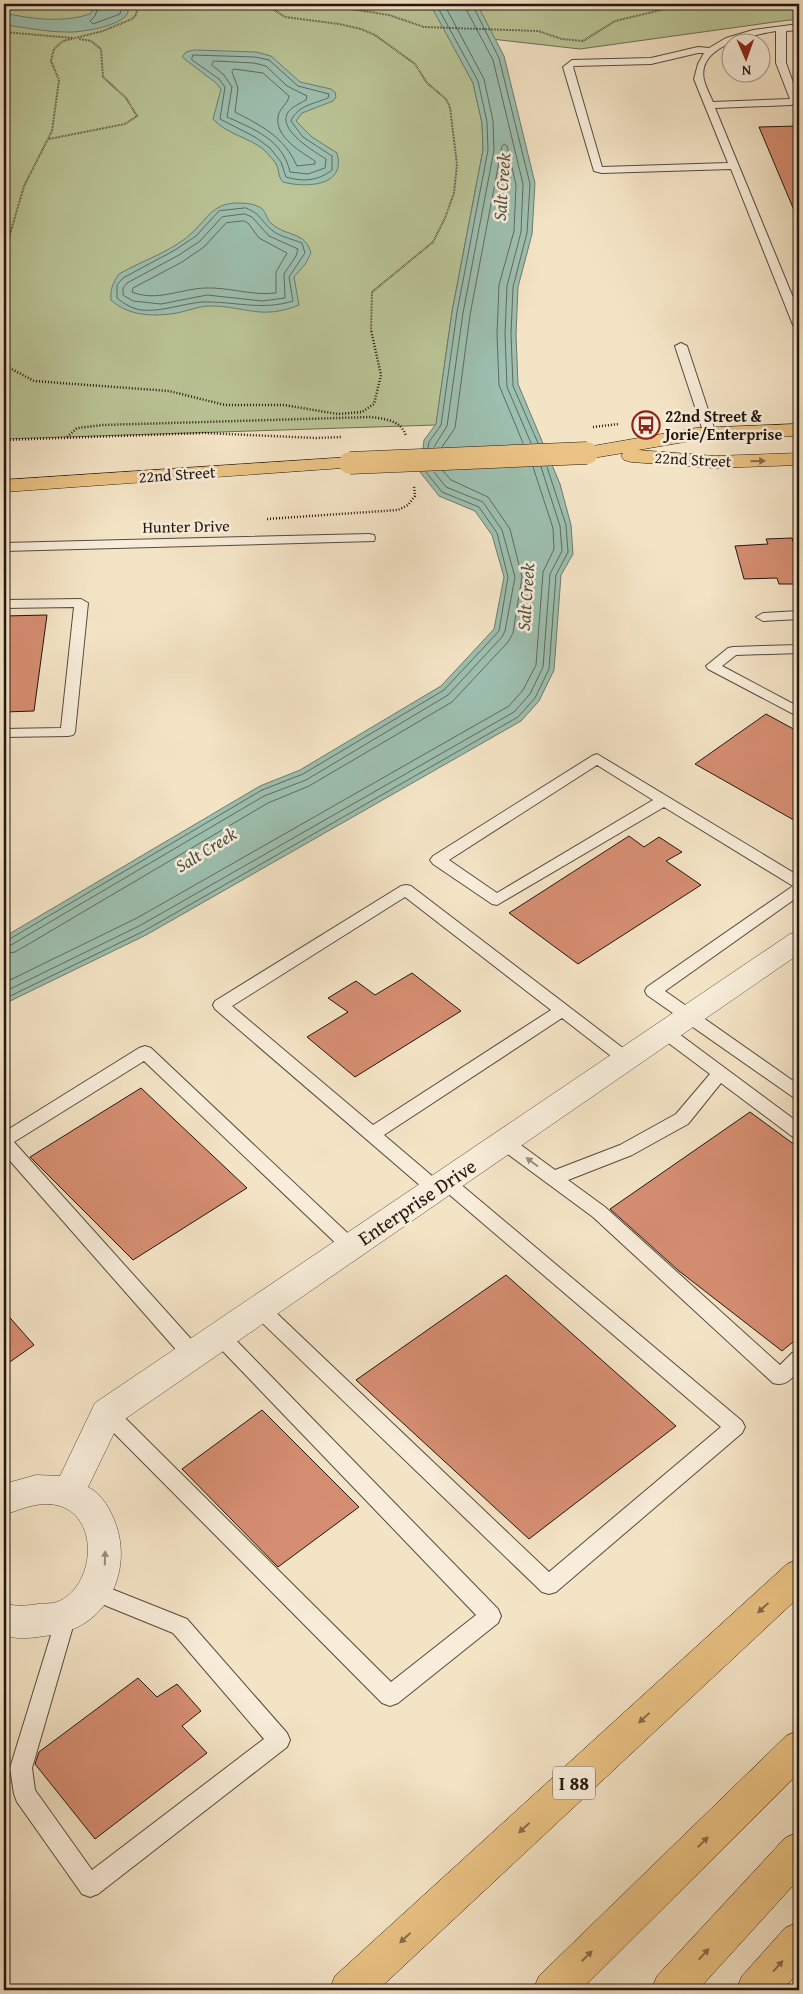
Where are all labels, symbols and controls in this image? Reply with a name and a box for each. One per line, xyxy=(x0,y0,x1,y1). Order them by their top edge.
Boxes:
north arrow xyxy=(720,32,770,82)
text: N xyxy=(741,61,751,81)
water label: Salt Creek xyxy=(486,151,517,222)
place label: 22nd Street & Jorie/Enterprise xyxy=(662,404,782,446)
bus stop icon: 22nd Street & Jorie/Enterprise xyxy=(631,410,661,440)
street label: 22nd Street xyxy=(654,445,732,473)
one-way arrow xyxy=(750,456,766,464)
street label: 22nd Street xyxy=(138,459,217,489)
street label: Hunter Drive xyxy=(142,513,230,539)
water label: Salt Creek xyxy=(510,561,541,632)
water label: Salt Creek xyxy=(170,820,242,879)
street label: Enterprise Drive xyxy=(352,1151,482,1252)
one-way arrow xyxy=(525,1158,538,1168)
one-way arrow xyxy=(101,1550,109,1566)
one-way arrow xyxy=(758,1602,770,1614)
one-way arrow xyxy=(638,1712,650,1724)
road number: I 88 xyxy=(553,1766,595,1800)
one-way arrow xyxy=(519,1822,531,1834)
one-way arrow xyxy=(697,1836,709,1848)
one-way arrow xyxy=(399,1933,411,1944)
one-way arrow xyxy=(698,1949,710,1961)
one-way arrow xyxy=(581,1950,593,1962)
one-way arrow xyxy=(772,1959,783,1972)

